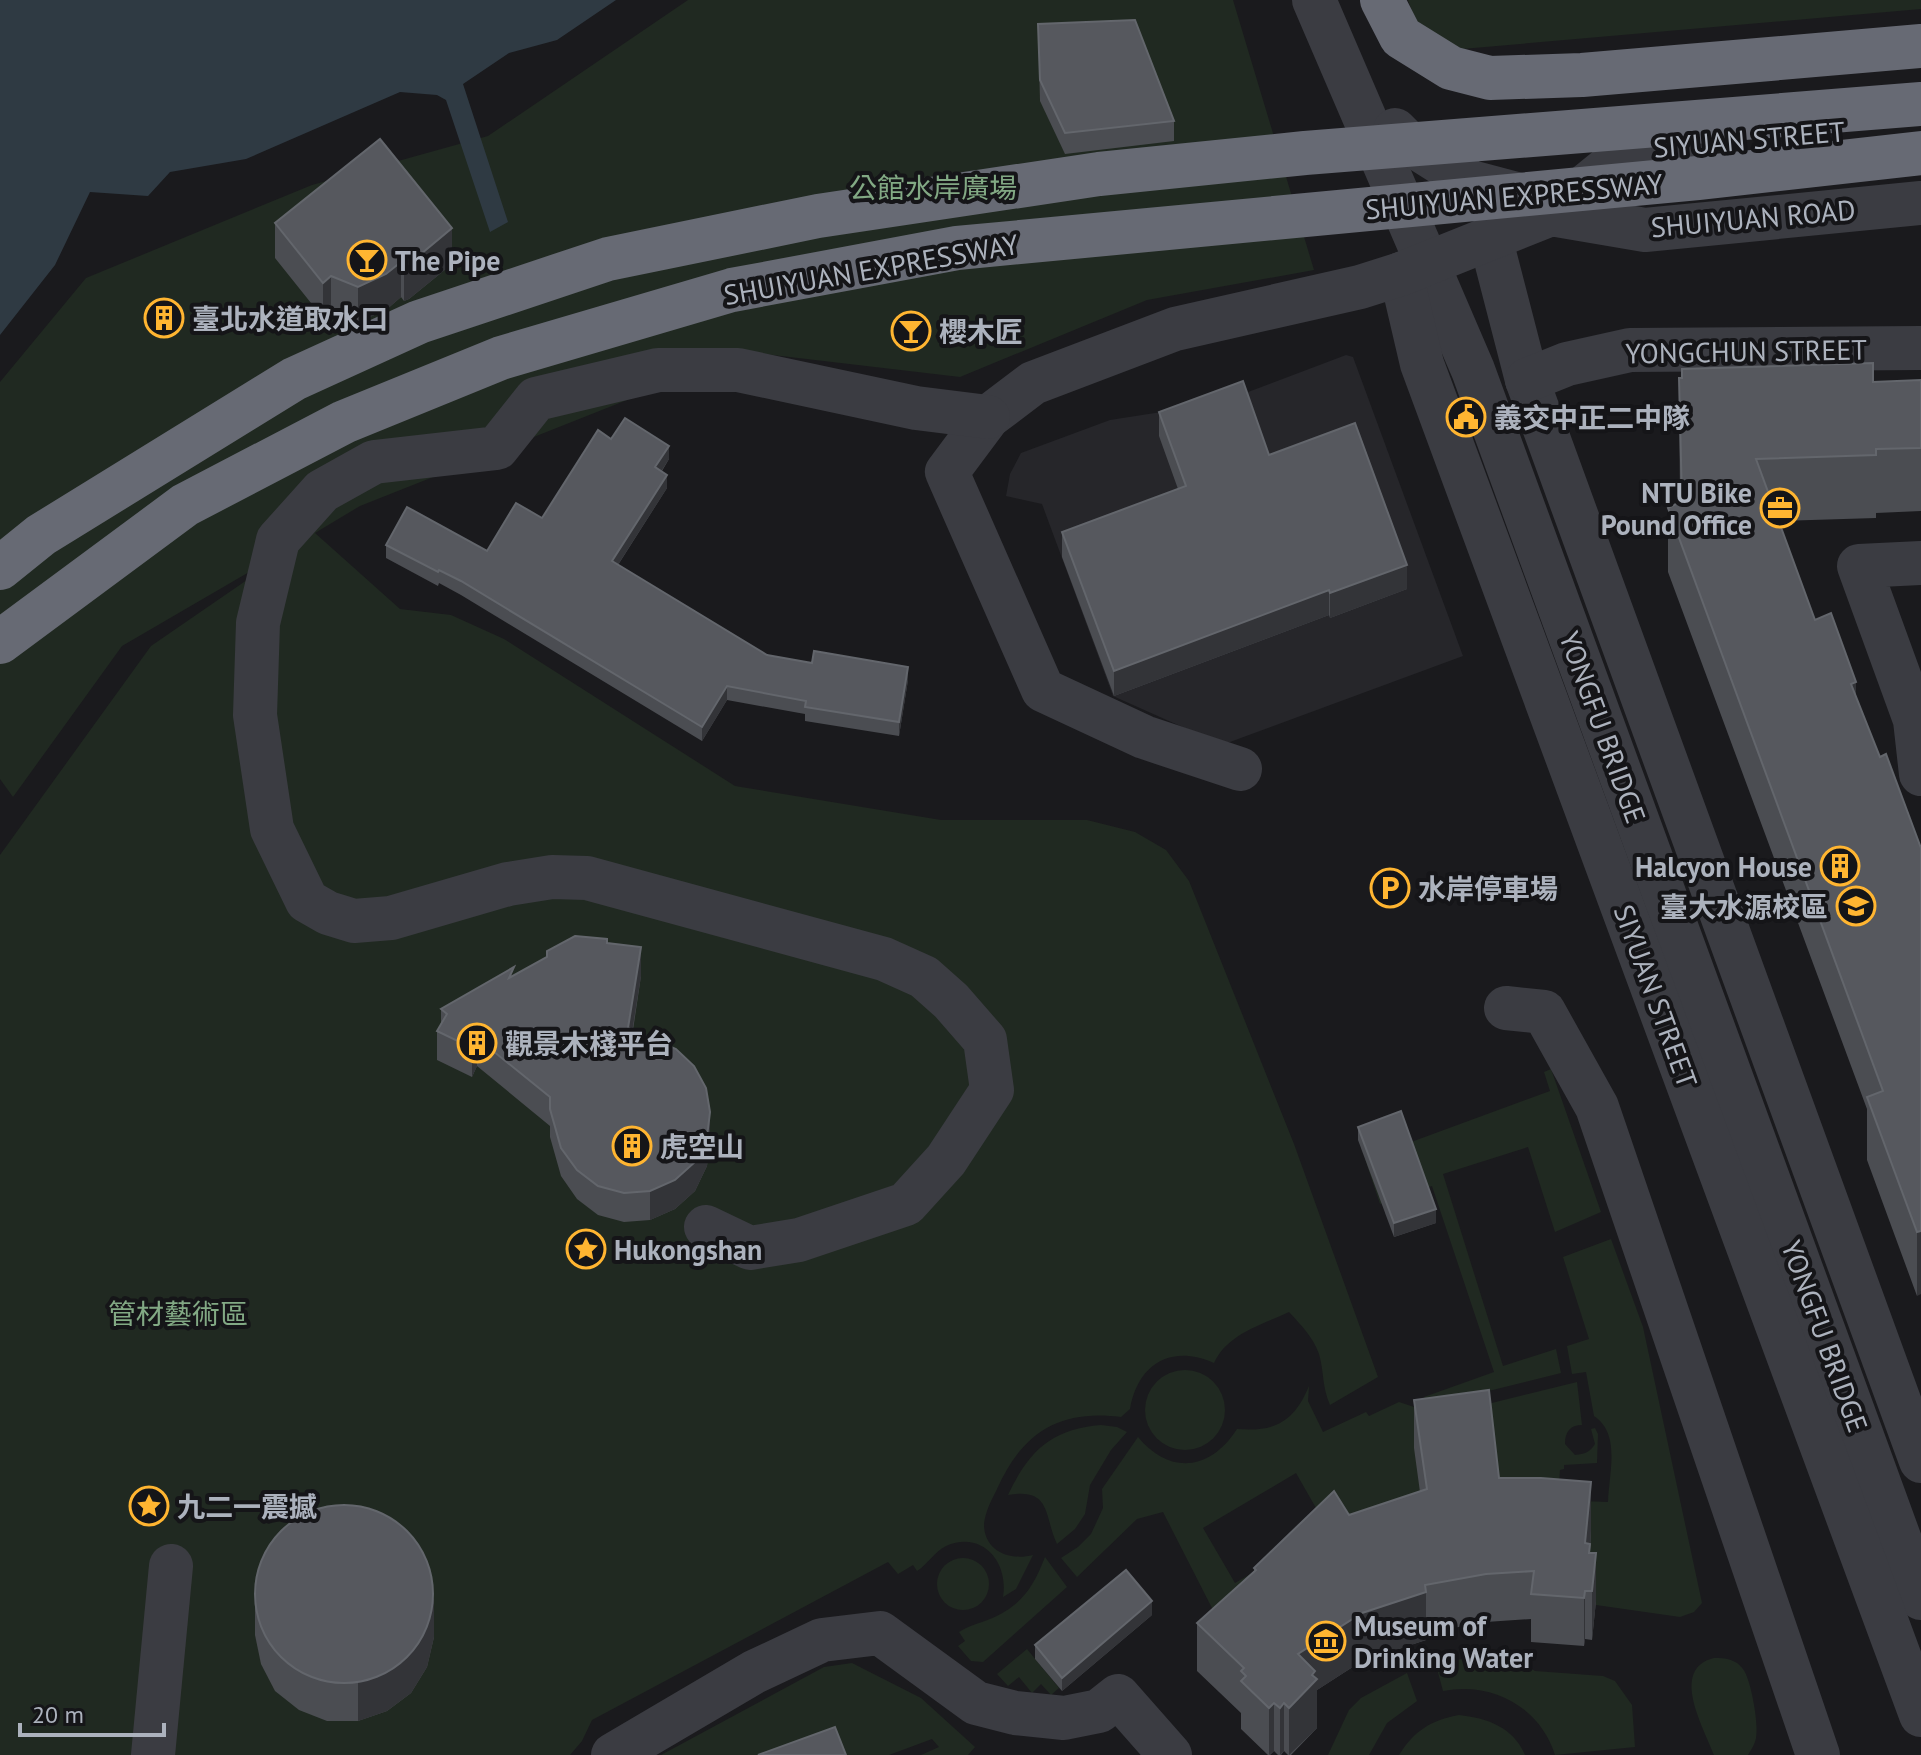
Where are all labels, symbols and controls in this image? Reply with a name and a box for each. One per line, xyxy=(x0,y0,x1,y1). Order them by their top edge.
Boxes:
street label: SIYUAN STREET xyxy=(1652,112,1847,166)
street label: SHUIYUAN EXPRESSWAY xyxy=(1364,165,1665,227)
park label: 公館水岸廣場 xyxy=(849,169,1017,206)
street label: SHUIYUAN ROAD xyxy=(1649,191,1857,245)
street label: SHUIYUAN EXPRESSWAY xyxy=(721,225,1022,313)
bar icon: The Pipe xyxy=(346,239,388,281)
place label: The Pipe xyxy=(395,242,500,279)
building icon: 臺北水道取水口 xyxy=(143,297,185,339)
place label: 臺北水道取水口 xyxy=(192,300,388,337)
bar icon: 櫻木匠 xyxy=(890,310,932,352)
place label: 櫻木匠 xyxy=(939,313,1023,350)
street label: YONGCHUN STREET xyxy=(1625,330,1868,372)
public building icon: 義交中正二中隊 xyxy=(1445,396,1487,438)
place label: 義交中正二中隊 xyxy=(1494,399,1690,436)
place label: NTU Bike Pound Office xyxy=(1601,474,1752,543)
office icon: NTU Bike Pound Office xyxy=(1759,487,1801,529)
street label: YONGFU BRIDGE xyxy=(1551,626,1655,828)
building icon: Halcyon House xyxy=(1819,845,1861,887)
place label: Halcyon House xyxy=(1635,848,1812,885)
parking icon: 水岸停車場 xyxy=(1369,867,1411,909)
place label: 水岸停車場 xyxy=(1418,870,1558,907)
school or university icon: 臺大水源校區 xyxy=(1835,885,1877,927)
place label: 臺大水源校區 xyxy=(1660,888,1828,925)
street label: SIYUAN STREET xyxy=(1606,899,1706,1093)
building icon: 觀景木棧平台 xyxy=(456,1022,498,1064)
place label: 觀景木棧平台 xyxy=(505,1025,673,1062)
building icon: 虎空山 xyxy=(611,1125,653,1167)
place label: 虎空山 xyxy=(660,1128,744,1165)
place icon: Hukongshan xyxy=(565,1228,607,1270)
place label: Hukongshan xyxy=(614,1231,762,1268)
street label: YONGFU BRIDGE xyxy=(1773,1235,1877,1437)
park label: 管材藝術區 xyxy=(108,1295,248,1332)
place icon: 九二一震撼 xyxy=(128,1485,170,1527)
place label: 九二一震撼 xyxy=(177,1488,317,1525)
place label: Museum of Drinking Water xyxy=(1354,1607,1533,1676)
museum icon: Museum of Drinking Water xyxy=(1305,1620,1347,1662)
scale bar xyxy=(20,1687,164,1737)
text: 20 m xyxy=(32,1699,84,1730)

